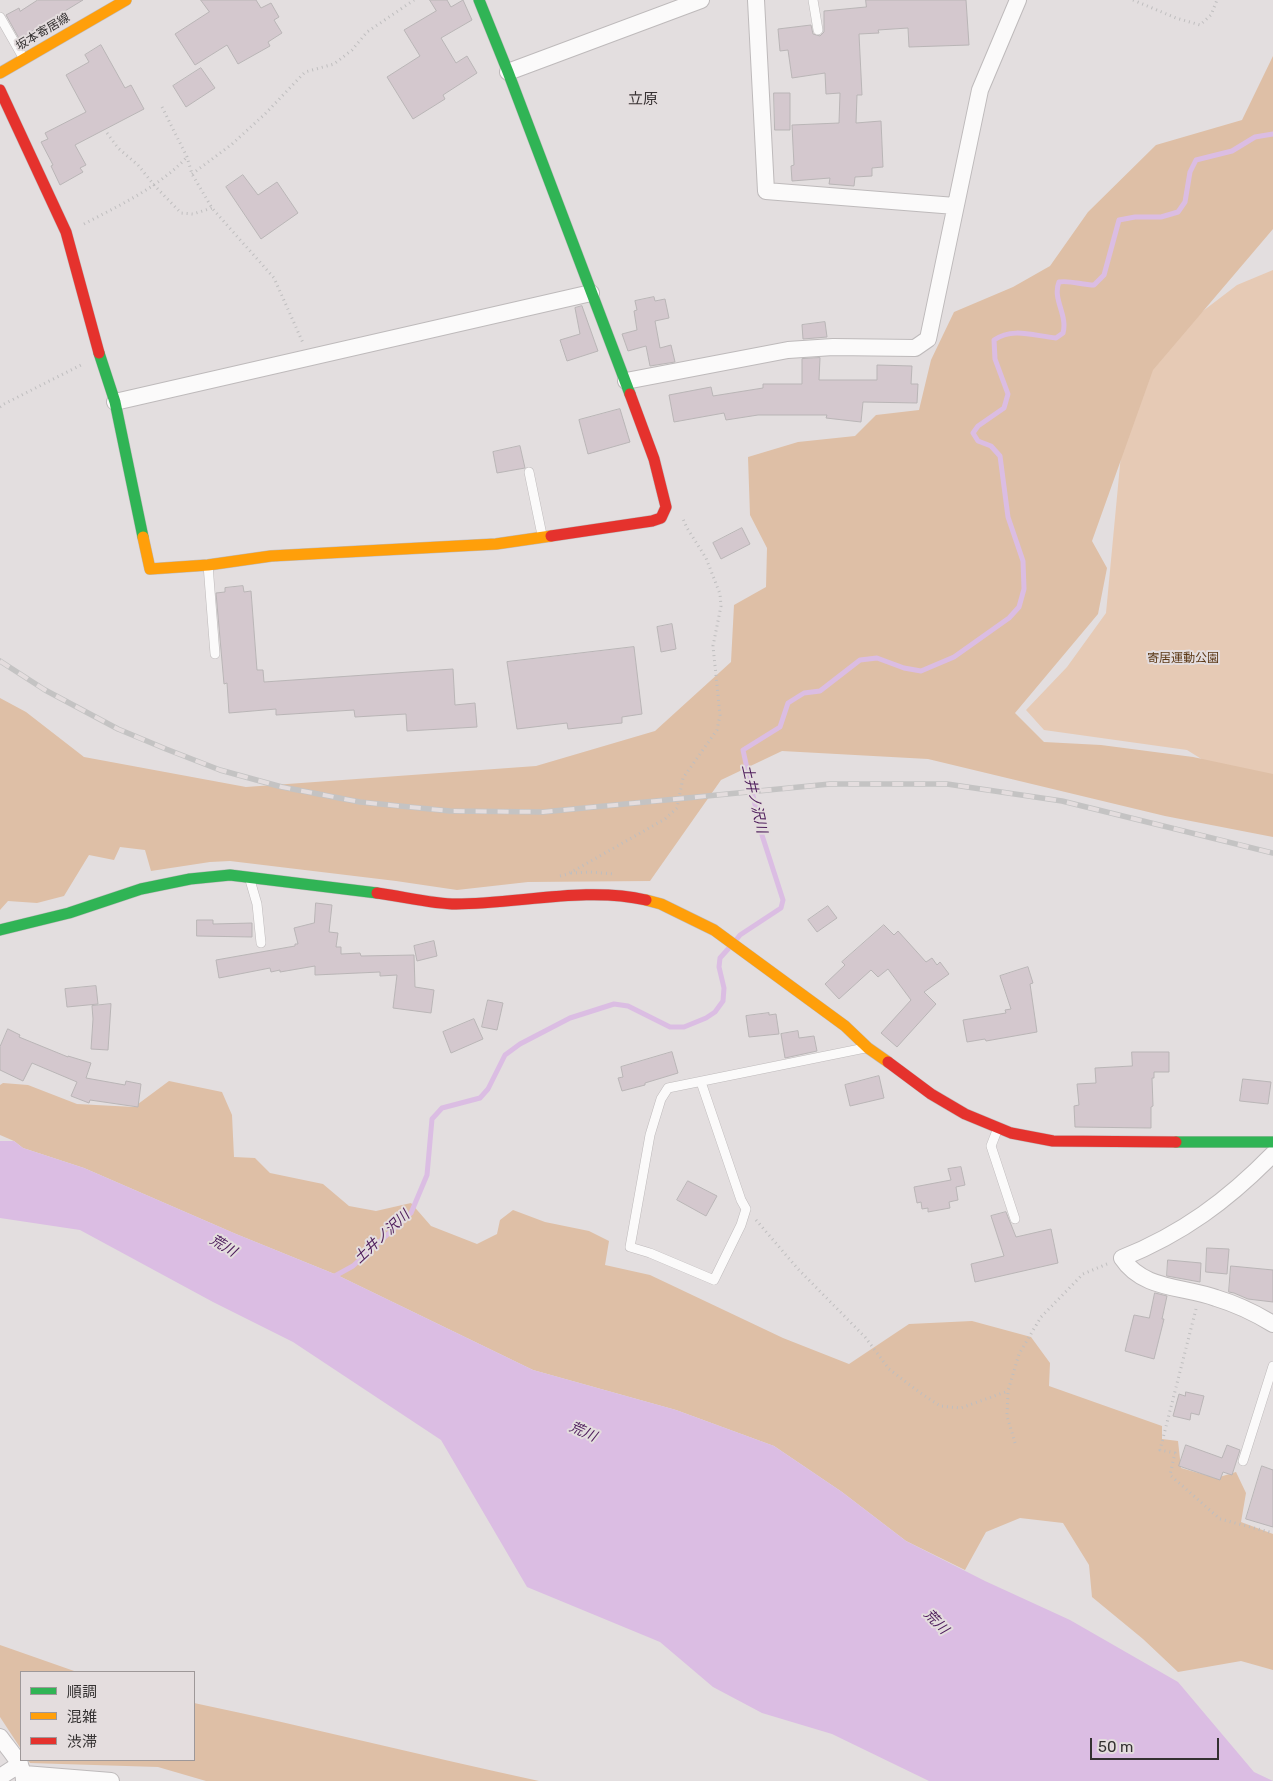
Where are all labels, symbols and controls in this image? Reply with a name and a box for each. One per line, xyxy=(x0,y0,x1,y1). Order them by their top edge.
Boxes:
street label: 坂本寄居線 xyxy=(14,10,72,54)
district label: 立原 xyxy=(628,91,658,109)
park label: 寄居運動公園 xyxy=(1147,652,1219,666)
water label: 土井ノ沢川 xyxy=(738,763,770,835)
water label: 土井ノ沢川 xyxy=(351,1207,413,1267)
water label: 荒川 xyxy=(207,1232,239,1260)
water label: 荒川 xyxy=(567,1419,599,1445)
water label: 荒川 xyxy=(920,1606,952,1638)
legend xyxy=(20,1671,195,1761)
text: 順調 xyxy=(67,1683,97,1701)
text: 混雑 xyxy=(67,1708,97,1726)
scale bar xyxy=(1093,1728,1222,1760)
text: 渋滞 xyxy=(67,1733,97,1751)
text: 50 m xyxy=(1098,1738,1133,1756)

